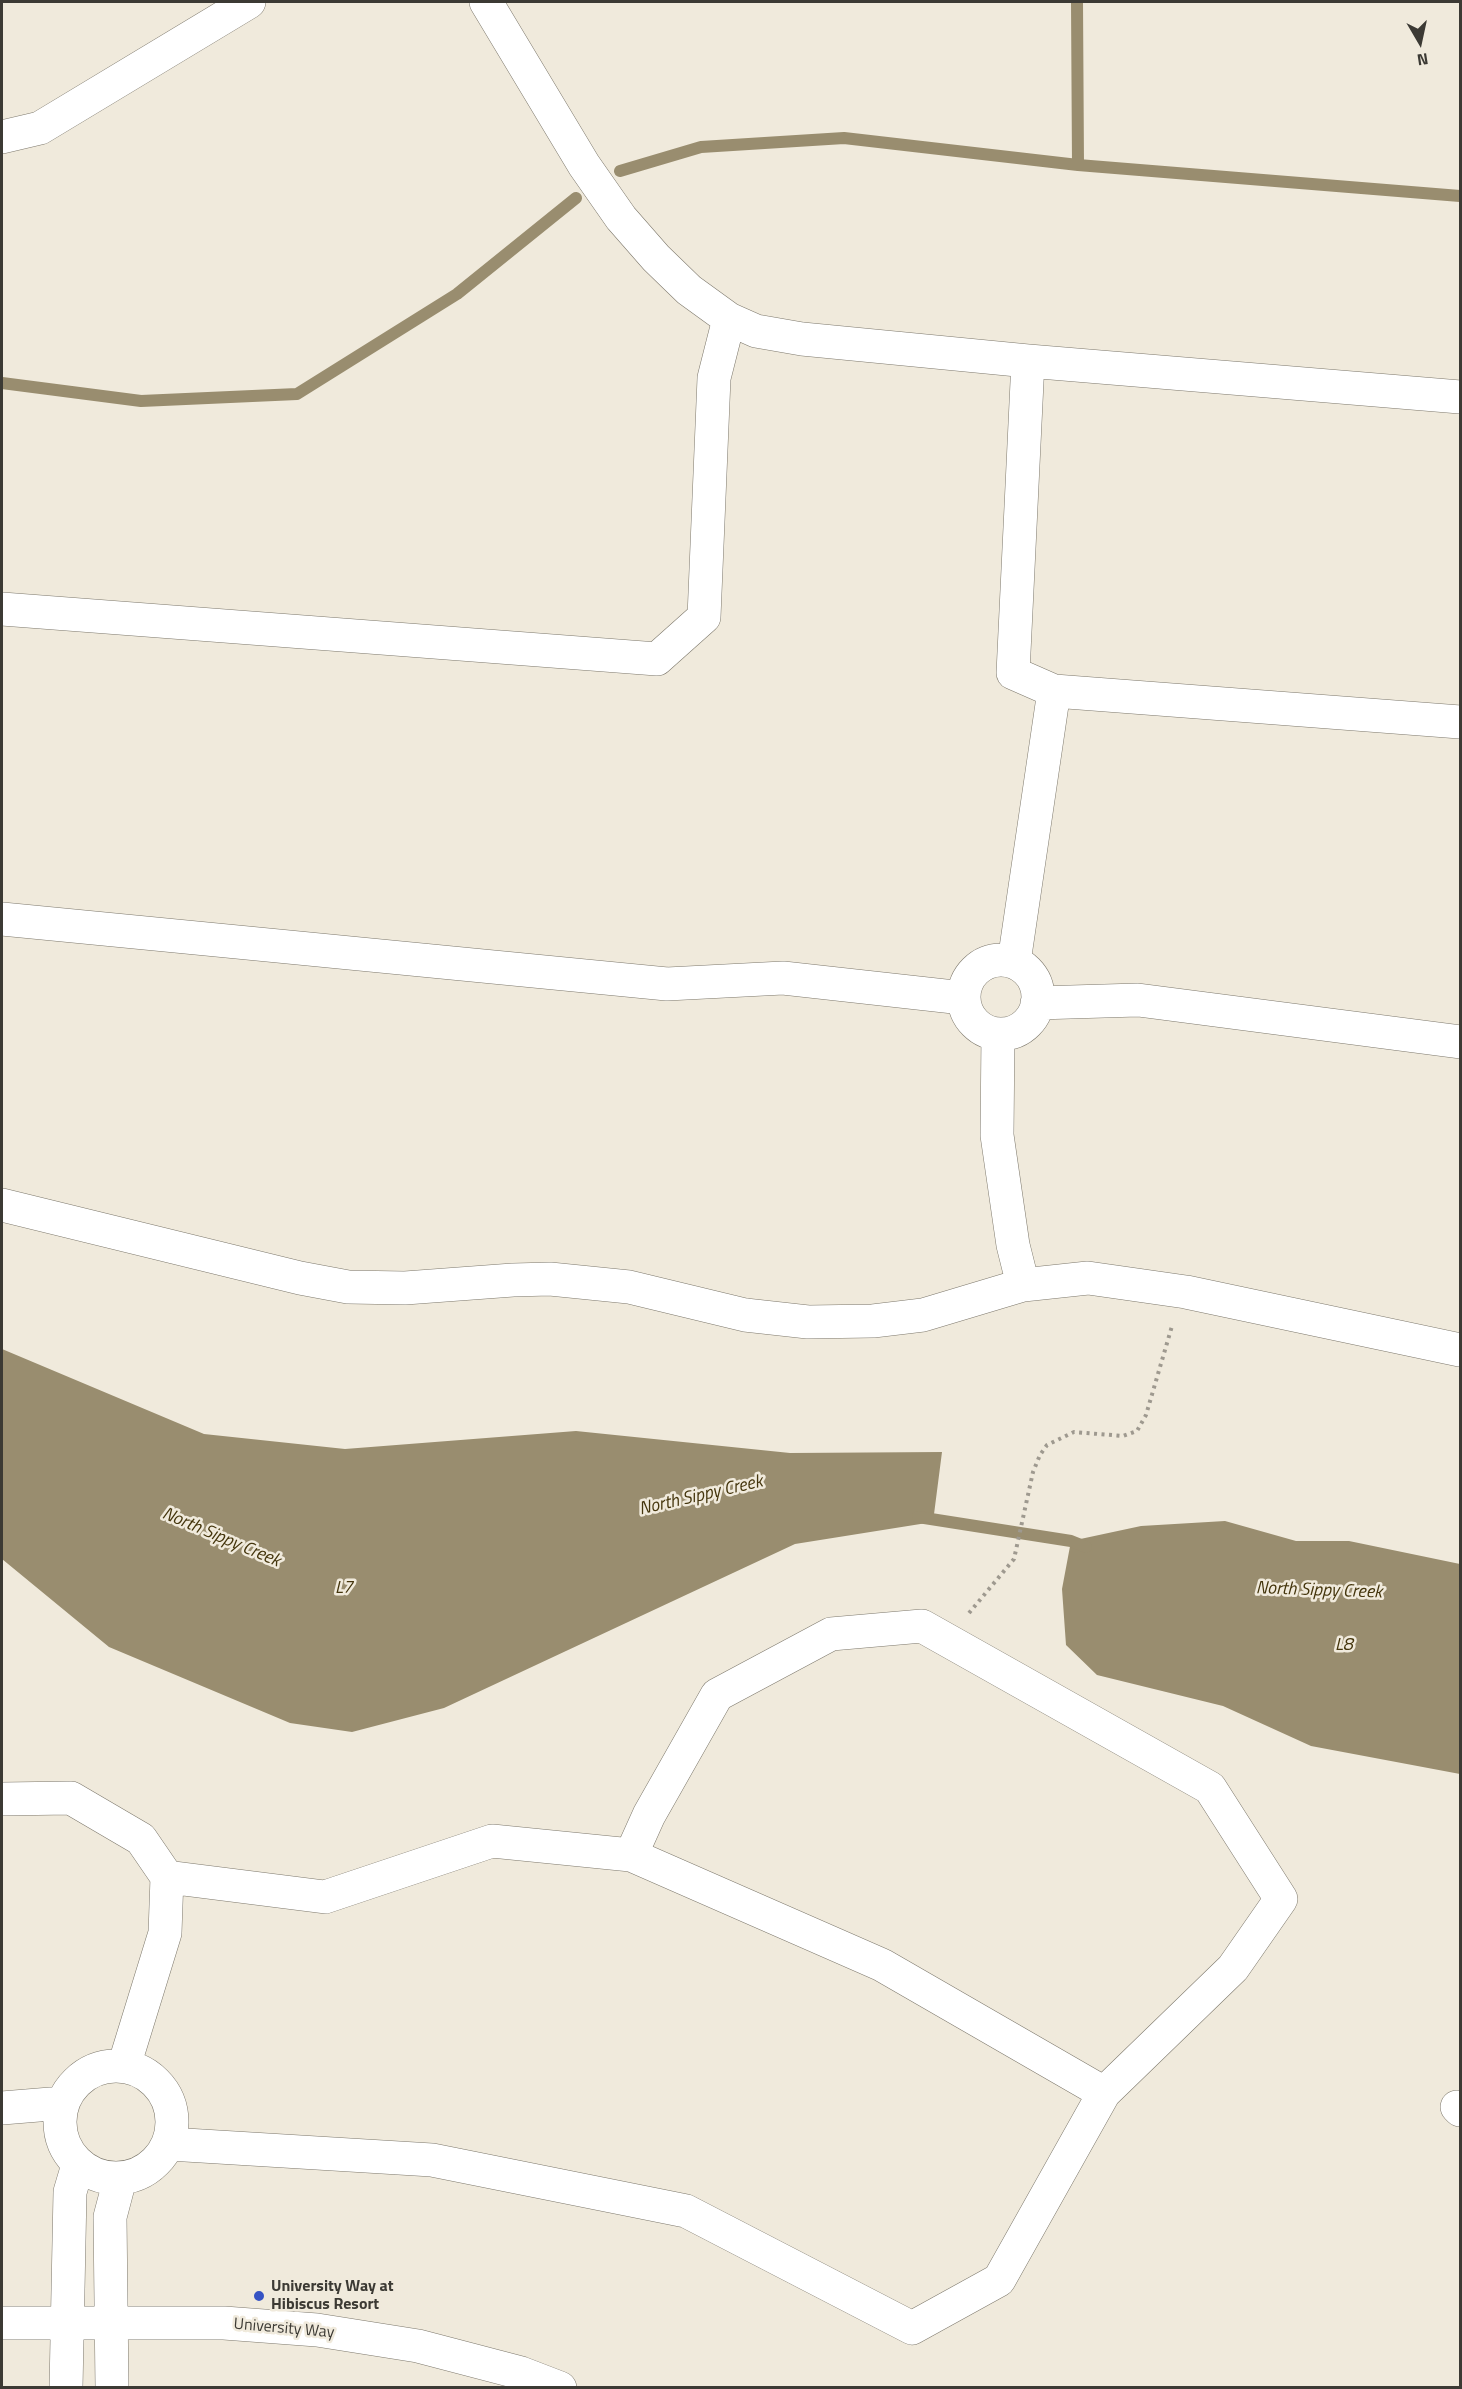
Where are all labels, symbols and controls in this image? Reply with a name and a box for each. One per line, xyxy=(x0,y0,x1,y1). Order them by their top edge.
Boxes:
north arrow xyxy=(1390,12,1450,72)
text: N xyxy=(1415,47,1430,72)
water label: North Sippy Creek xyxy=(637,1471,765,1521)
water label: North Sippy Creek xyxy=(159,1503,283,1573)
water label: L7 xyxy=(335,1578,353,1600)
water label: North Sippy Creek xyxy=(1256,1578,1382,1604)
water label: L8 xyxy=(1335,1635,1353,1657)
place label: University Way at Hibiscus Resort xyxy=(271,2277,394,2315)
marker: University Way at Hibiscus Resort xyxy=(252,2289,266,2303)
street label: University Way xyxy=(233,2315,335,2343)

